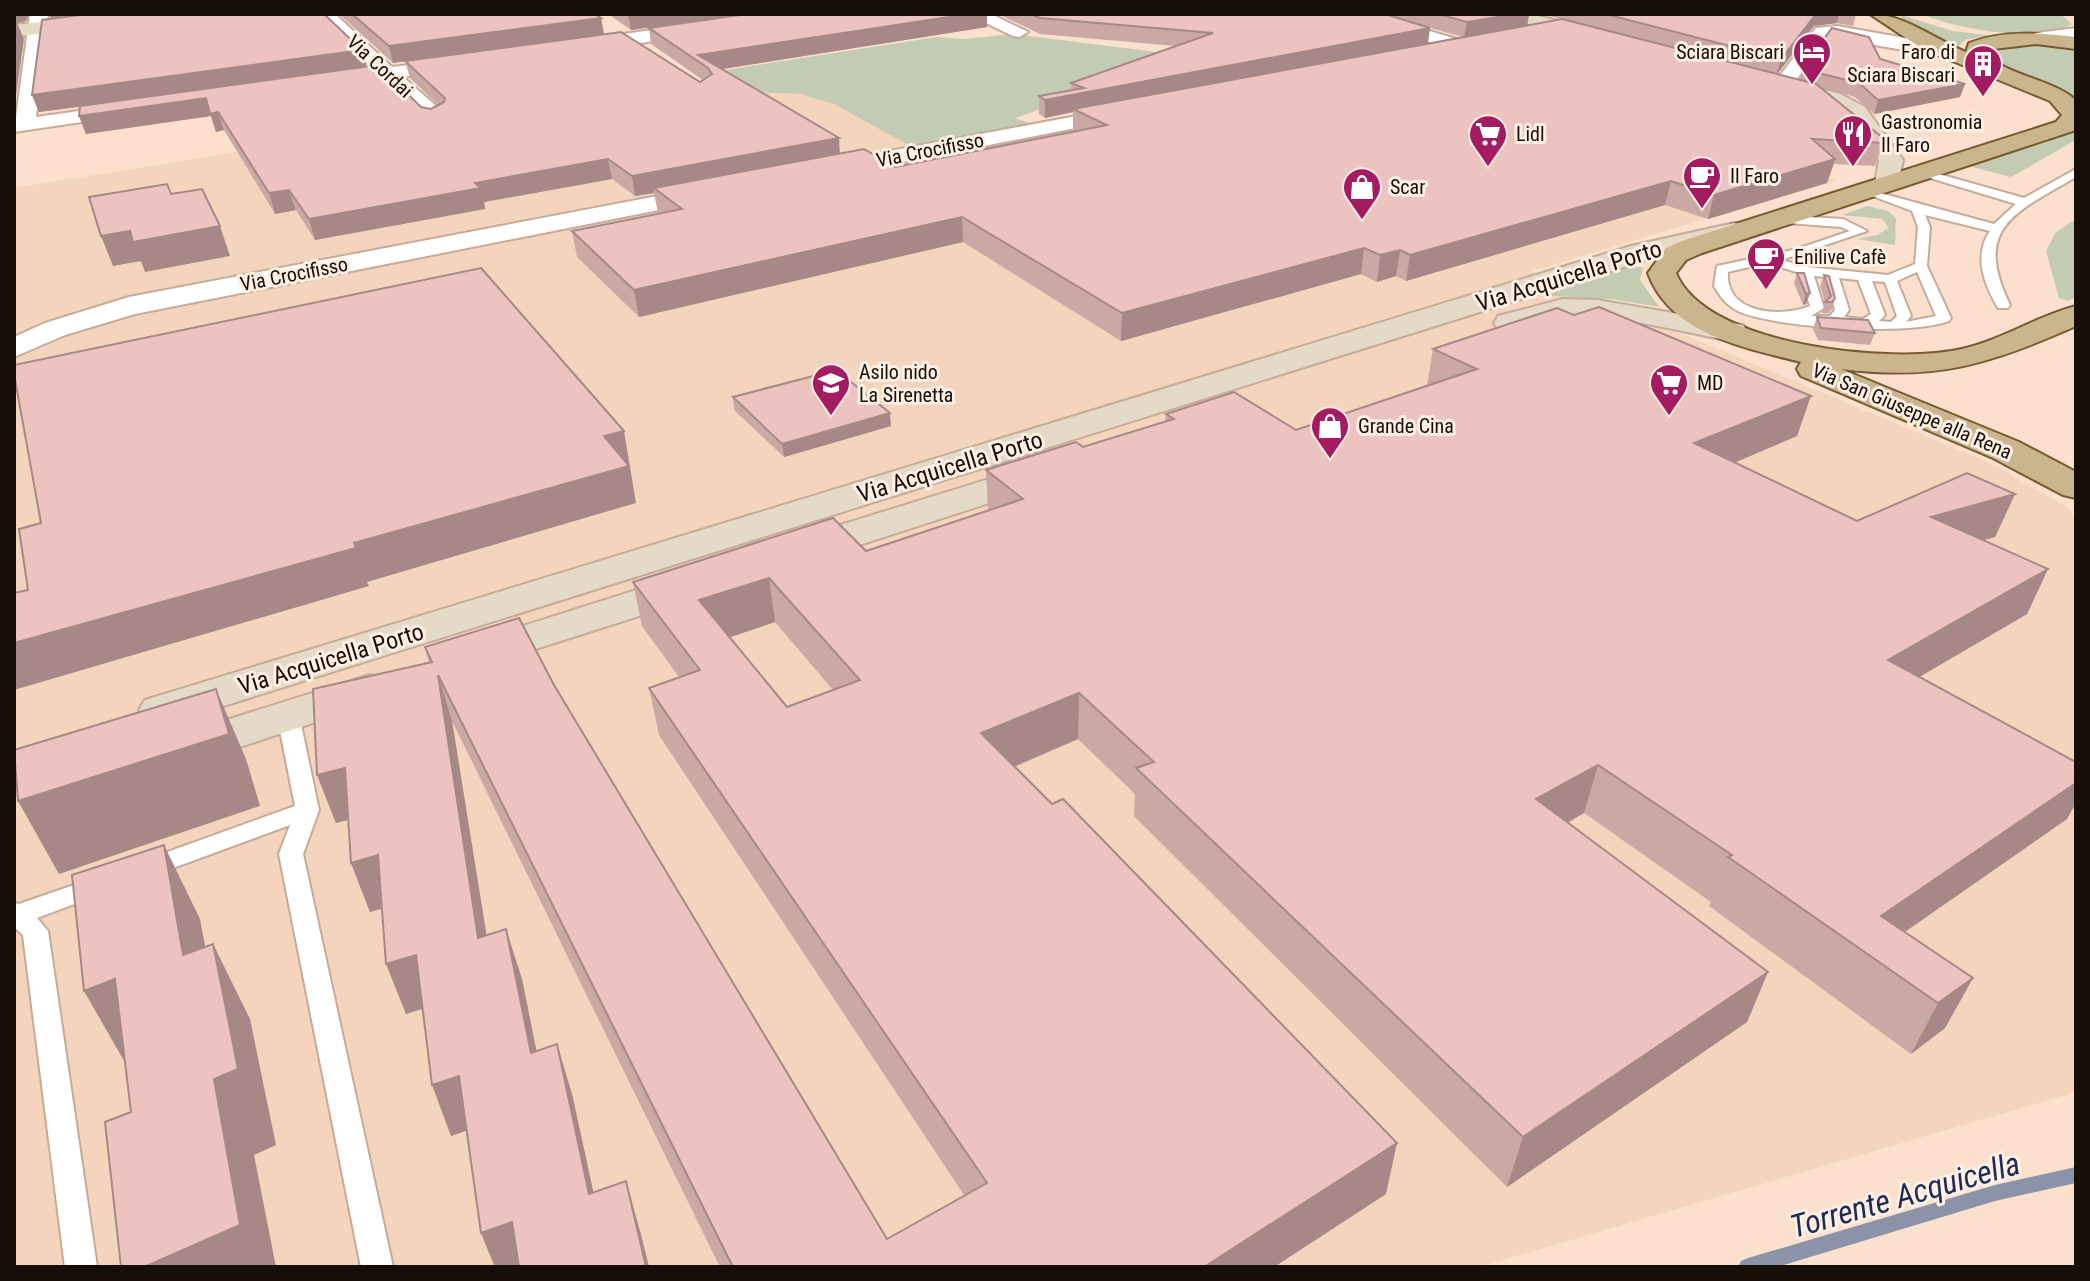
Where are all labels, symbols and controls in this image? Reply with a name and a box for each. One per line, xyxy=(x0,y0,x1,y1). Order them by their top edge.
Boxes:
street label: Via Cordai xyxy=(342,29,418,103)
hotel icon: Sciara Biscari xyxy=(1791,31,1833,86)
place label: Sciara Biscari xyxy=(1676,40,1784,64)
place label: Faro di Sciara Biscari xyxy=(1847,40,1955,87)
building icon: Faro di Sciara Biscari xyxy=(1962,43,2004,98)
place label: Gastronomia Il Faro xyxy=(1881,110,1982,157)
supermarket icon: Lidl xyxy=(1467,113,1509,168)
restaurant icon: Gastronomia Il Faro xyxy=(1832,113,1874,168)
place label: Lidl xyxy=(1516,122,1545,146)
street label: Via Crocifisso xyxy=(874,128,986,172)
cafe icon: Il Faro xyxy=(1681,155,1723,210)
place label: Il Faro xyxy=(1730,164,1779,188)
shop icon: Scar xyxy=(1341,166,1383,221)
place label: Scar xyxy=(1390,175,1425,199)
street label: Via Acquicella Porto xyxy=(1473,234,1665,318)
cafe icon: Enilive Cafè xyxy=(1745,236,1787,291)
place label: Enilive Cafè xyxy=(1794,245,1886,269)
street label: Via Crocifisso xyxy=(238,252,350,296)
street label: Via San Giuseppe alla Rena xyxy=(1809,358,2015,464)
place label: Asilo nido La Sirenetta xyxy=(859,360,953,407)
school or university icon: Asilo nido La Sirenetta xyxy=(810,362,852,417)
supermarket icon: MD xyxy=(1648,362,1690,417)
place label: MD xyxy=(1697,371,1724,395)
shop icon: Grande Cina xyxy=(1309,405,1351,460)
place label: Grande Cina xyxy=(1358,414,1454,438)
street label: Via Acquicella Porto xyxy=(854,425,1046,509)
street label: Via Acquicella Porto xyxy=(235,617,427,701)
water label: Torrente Acquicella xyxy=(1786,1144,2024,1246)

